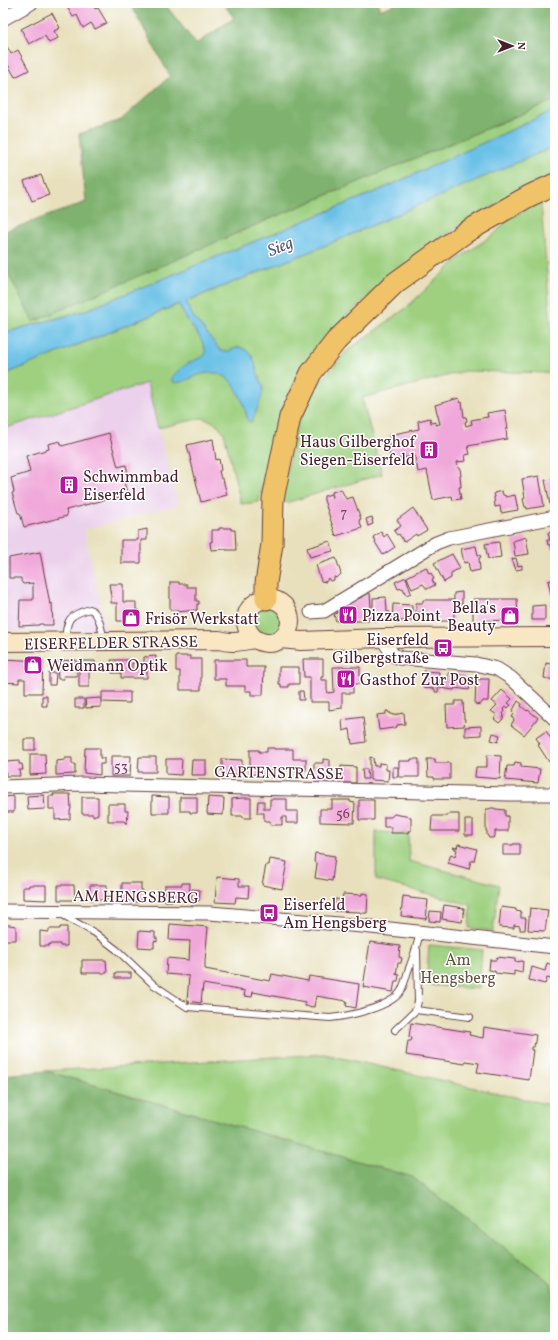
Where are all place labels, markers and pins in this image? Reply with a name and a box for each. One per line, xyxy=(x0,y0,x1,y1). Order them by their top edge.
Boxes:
place label: Haus Gilberghof Siegen-Eiserfeld xyxy=(300,432,417,472)
building icon: Haus Gilberghof Siegen-Eiserfeld xyxy=(418,439,440,461)
place label: Schwimmbad Eiserfeld xyxy=(83,467,179,507)
building icon: Schwimmbad Eiserfeld xyxy=(58,474,80,496)
place label: Bella's Beauty xyxy=(447,598,496,638)
restaurant icon: Pizza Point xyxy=(337,604,359,626)
shop icon: Bella's Beauty xyxy=(499,605,521,627)
place label: Pizza Point xyxy=(362,606,441,628)
shop icon: Frisör Werkstatt xyxy=(120,607,142,629)
place label: Frisör Werkstatt xyxy=(145,609,259,631)
place label: Eiserfeld Gilbergstraße xyxy=(332,630,429,670)
bus stop icon: Eiserfeld Gilbergstraße xyxy=(432,637,454,659)
shop icon: Weidmann Optik xyxy=(22,654,44,676)
place label: Weidmann Optik xyxy=(47,656,168,678)
restaurant icon: Gasthof Zur Post xyxy=(335,668,357,690)
place label: Gasthof Zur Post xyxy=(360,670,480,692)
place label: Eiserfeld Am Hengsberg xyxy=(283,895,387,935)
bus stop icon: Eiserfeld Am Hengsberg xyxy=(258,902,280,924)

